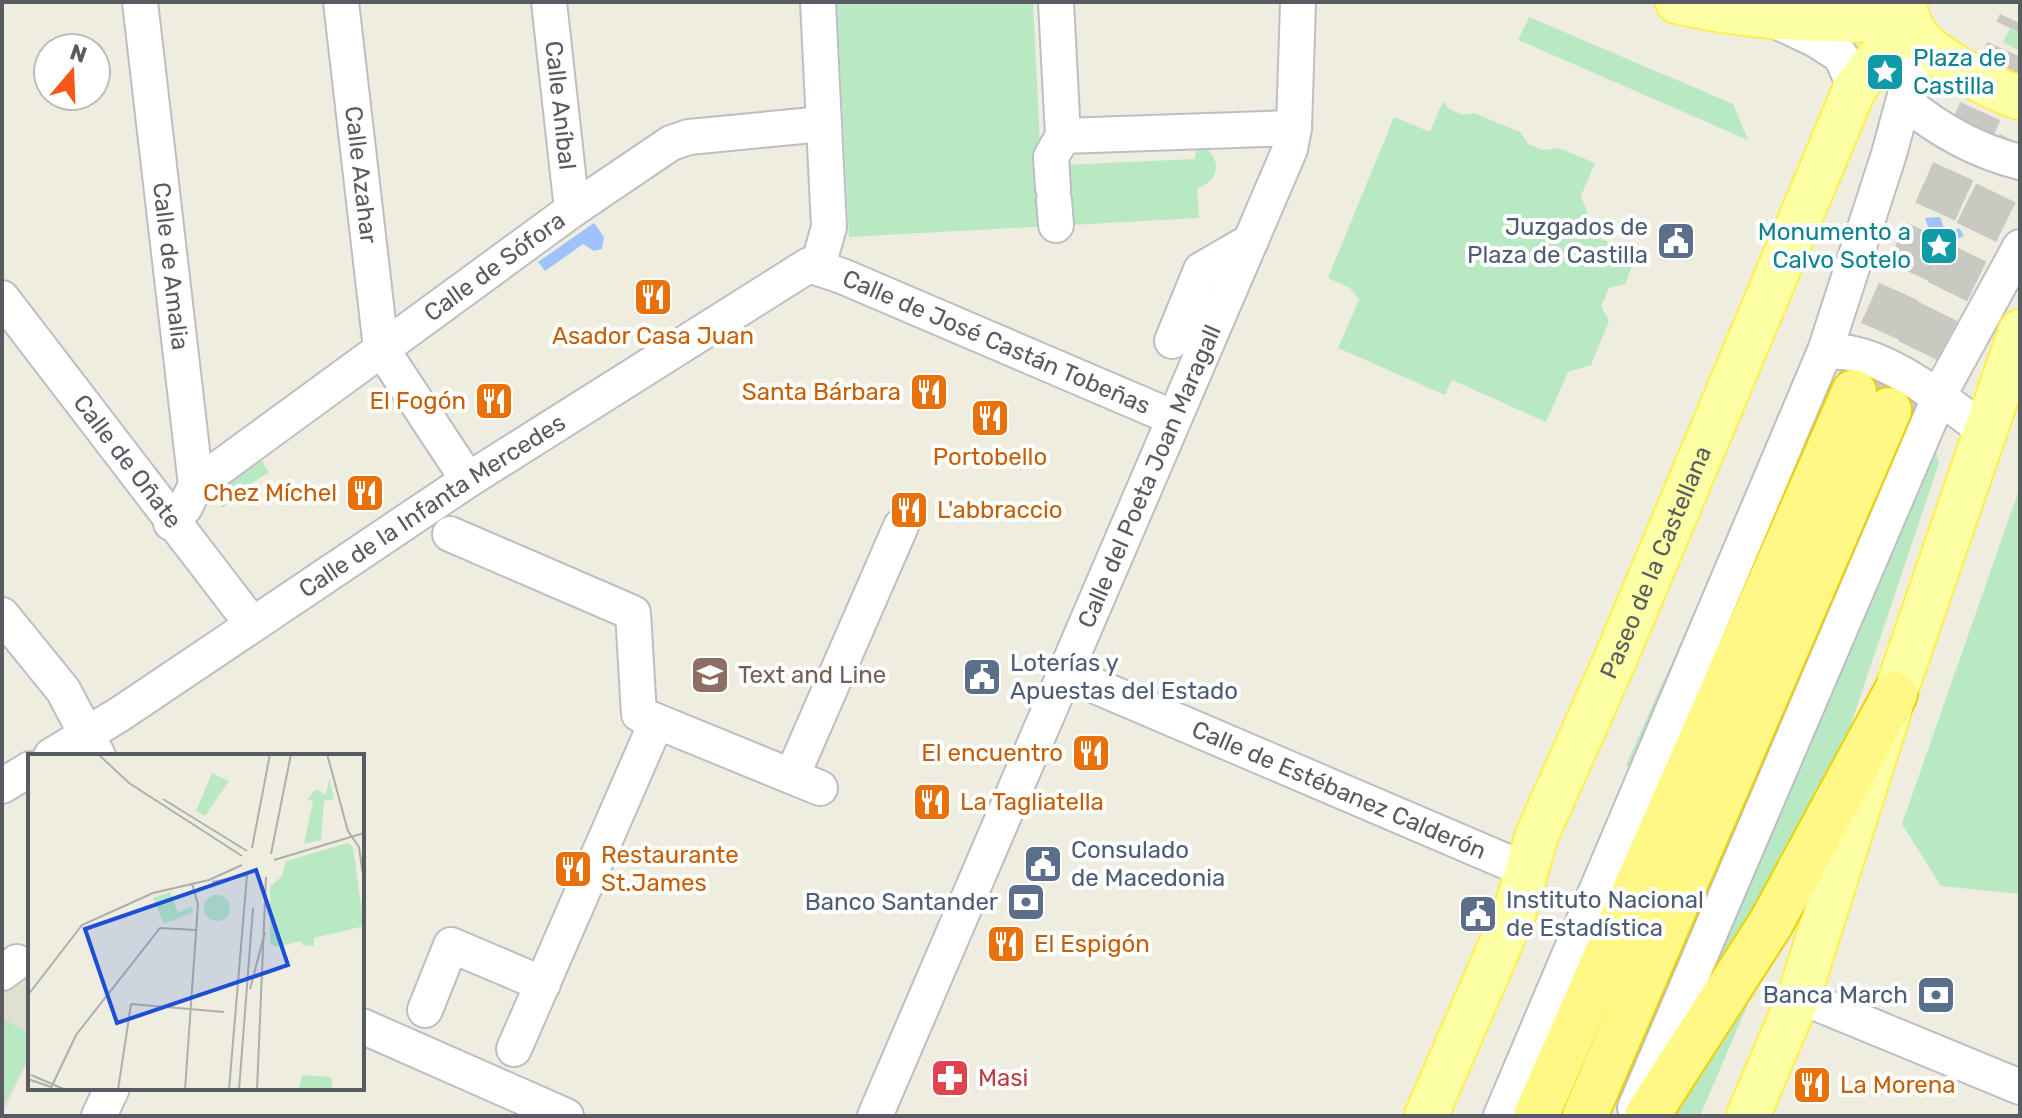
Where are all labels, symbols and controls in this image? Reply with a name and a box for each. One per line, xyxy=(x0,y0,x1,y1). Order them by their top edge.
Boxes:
north arrow xyxy=(32,32,112,112)
text: N xyxy=(66,38,90,69)
street label: Calle Aníbal xyxy=(539,39,581,171)
place label: Plaza de Castilla xyxy=(1913,44,2007,100)
place icon: Plaza de Castilla xyxy=(1864,51,1906,93)
street label: Calle Azahar xyxy=(339,105,383,245)
street label: Calle de Amalia xyxy=(147,181,194,352)
street label: Calle de Sófora xyxy=(419,206,570,327)
place label: Juzgados de Plaza de Castilla xyxy=(1467,213,1648,269)
place label: Monumento a Calvo Sotelo xyxy=(1758,218,1911,274)
public building icon: Juzgados de Plaza de Castilla xyxy=(1655,220,1697,262)
place icon: Monumento a Calvo Sotelo xyxy=(1918,225,1960,267)
street label: Calle de José Castán Tobeñas xyxy=(838,264,1154,420)
restaurant icon: Asador Casa Juan xyxy=(632,276,674,318)
street label: Calle del Poeta Joan Maragall xyxy=(1072,321,1227,632)
place label: Asador Casa Juan xyxy=(552,322,754,350)
restaurant icon: Santa Bárbara xyxy=(908,371,950,413)
place label: Santa Bárbara xyxy=(742,378,901,406)
restaurant icon: El Fogón xyxy=(473,380,515,422)
place label: El Fogón xyxy=(370,387,466,415)
street label: Calle de Oñate xyxy=(67,389,187,534)
restaurant icon: Portobello xyxy=(969,397,1011,439)
street label: Calle de la Infanta Mercedes xyxy=(294,408,571,604)
street label: Paseo de la Castellana xyxy=(1595,442,1717,683)
place label: Portobello xyxy=(933,443,1047,471)
restaurant icon: Chez Míchel xyxy=(344,472,386,514)
place label: Chez Míchel xyxy=(203,479,337,507)
restaurant icon: L'abbraccio xyxy=(888,489,930,531)
place label: L'abbraccio xyxy=(937,496,1063,524)
place label: Loterías y Apuestas del Estado xyxy=(1010,649,1238,705)
school or university icon: Text and Line xyxy=(689,654,731,696)
public building icon: Loterías y Apuestas del Estado xyxy=(961,656,1003,698)
place label: Text and Line xyxy=(738,661,886,689)
street label: Calle de Estébanez Calderón xyxy=(1188,715,1490,865)
restaurant icon: El encuentro xyxy=(1070,732,1112,774)
place label: El encuentro xyxy=(921,739,1063,767)
inset map xyxy=(28,754,364,1090)
restaurant icon: La Tagliatella xyxy=(911,781,953,823)
place label: La Tagliatella xyxy=(960,788,1104,816)
place label: Consulado de Macedonia xyxy=(1071,836,1225,892)
place label: Restaurante St.James xyxy=(601,841,739,897)
public building icon: Consulado de Macedonia xyxy=(1022,843,1064,885)
restaurant icon: Restaurante St.James xyxy=(552,848,594,890)
bank icon: Banco Santander xyxy=(1005,881,1047,923)
place label: Instituto Nacional de Estadística xyxy=(1506,886,1704,942)
place label: Banco Santander xyxy=(805,888,998,916)
public building icon: Instituto Nacional de Estadística xyxy=(1457,893,1499,935)
restaurant icon: El Espigón xyxy=(985,923,1027,965)
place label: El Espigón xyxy=(1034,930,1150,958)
bank icon: Banca March xyxy=(1915,974,1957,1016)
place label: Banca March xyxy=(1763,981,1908,1009)
pharmacy icon: Masi xyxy=(929,1057,971,1099)
place label: Masi xyxy=(978,1064,1028,1092)
restaurant icon: La Morena xyxy=(1791,1064,1833,1106)
place label: La Morena xyxy=(1840,1071,1956,1099)

